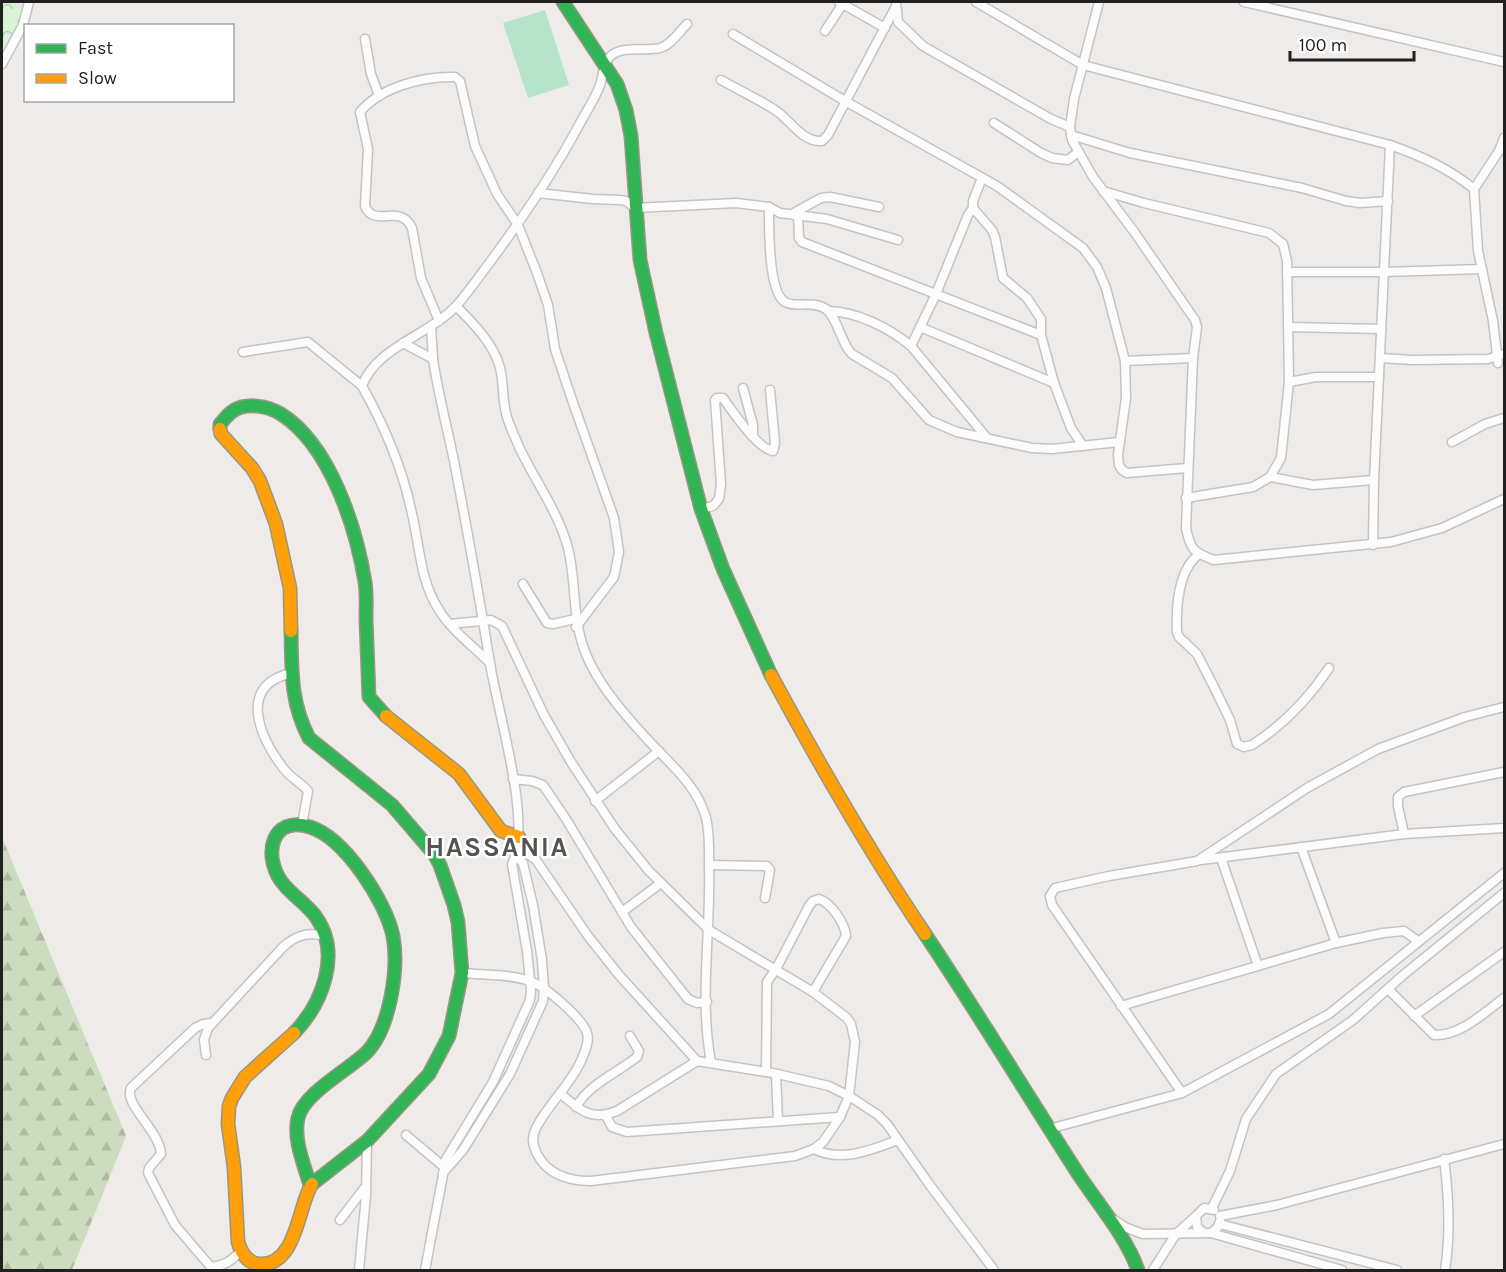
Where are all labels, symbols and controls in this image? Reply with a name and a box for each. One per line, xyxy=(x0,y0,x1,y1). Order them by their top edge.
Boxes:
legend xyxy=(24,24,234,102)
scale bar xyxy=(1290,24,1414,62)
text: 100 m xyxy=(1299,34,1347,56)
text: Fast xyxy=(78,37,113,59)
text: Slow xyxy=(78,67,117,89)
district label: HASSANIA xyxy=(425,831,569,863)

